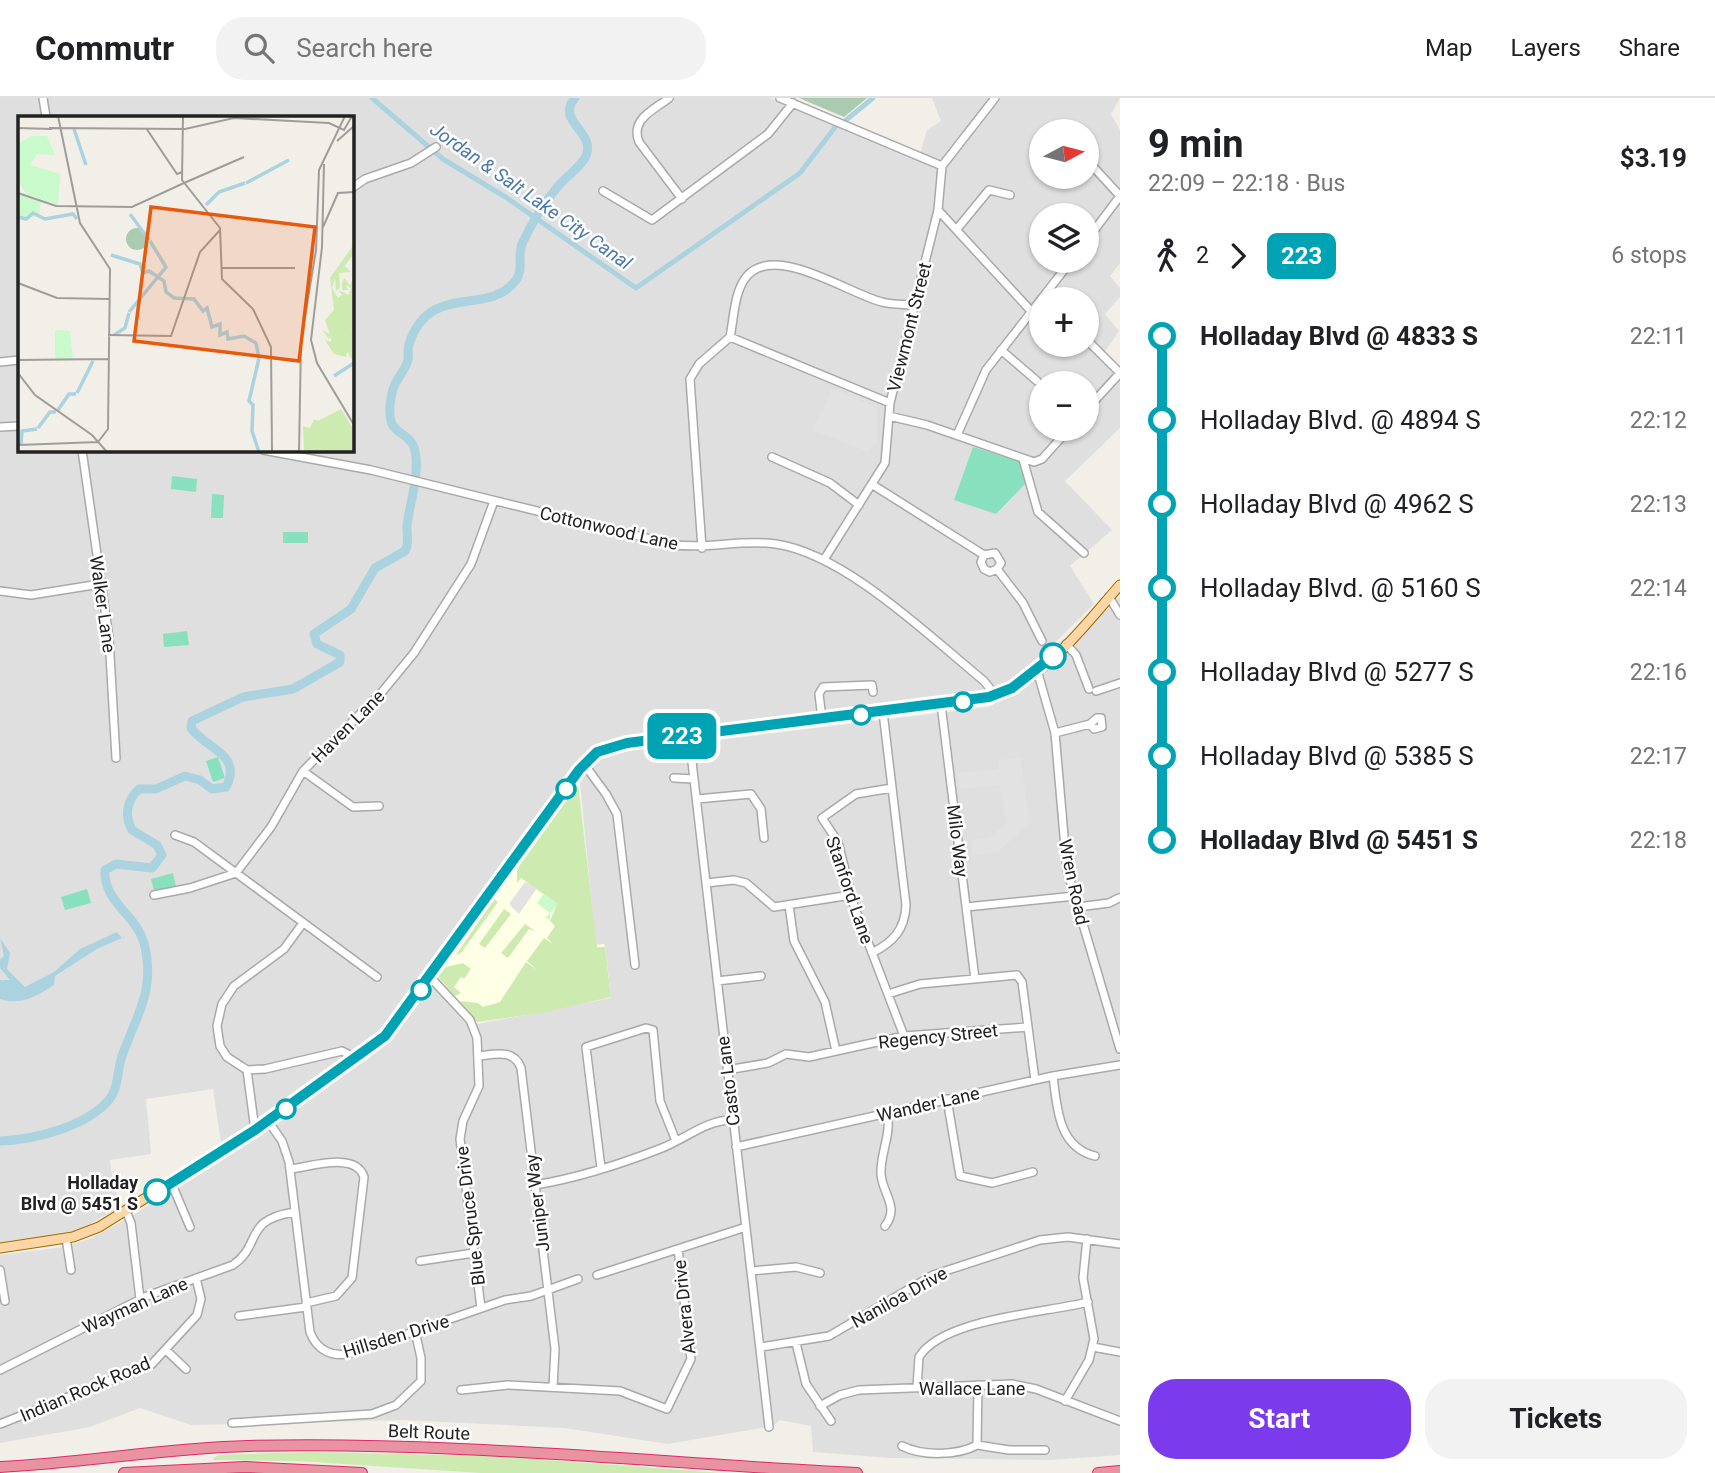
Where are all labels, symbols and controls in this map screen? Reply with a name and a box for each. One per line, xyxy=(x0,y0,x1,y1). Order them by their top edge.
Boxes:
search box xyxy=(216,17,706,80)
text: Commutr xyxy=(35,29,174,68)
icon: search xyxy=(240,29,278,67)
text: Search here xyxy=(296,33,433,63)
text: Map xyxy=(1425,34,1473,62)
text: Layers xyxy=(1511,34,1581,62)
text: Share xyxy=(1619,34,1680,62)
inset map xyxy=(18,116,354,452)
water label: Jordan & Salt Lake City Canal xyxy=(426,118,637,275)
north arrow xyxy=(1029,119,1099,189)
map controls xyxy=(1029,119,1099,441)
text: 9 min xyxy=(1148,122,1244,166)
text: $3.19 xyxy=(1620,143,1687,173)
text: 22:09 – 22:18 · Bus xyxy=(1148,170,1345,197)
button: layers xyxy=(1029,203,1099,273)
icon: walk xyxy=(1148,237,1186,275)
icon: forward xyxy=(1219,237,1257,275)
text: 2 xyxy=(1196,242,1209,269)
text: 223 xyxy=(1281,242,1322,270)
text: 6 stops xyxy=(1611,242,1687,269)
street label: Viewmont Street xyxy=(883,260,935,394)
button: + xyxy=(1029,287,1099,357)
text: Holladay Blvd @ 4833 S xyxy=(1200,321,1478,351)
text: 22:11 xyxy=(1630,323,1687,350)
button: − xyxy=(1029,371,1099,441)
text: Holladay Blvd. @ 4894 S xyxy=(1200,405,1481,435)
text: 22:12 xyxy=(1630,407,1687,434)
text: Holladay Blvd @ 4962 S xyxy=(1200,489,1474,519)
text: 22:13 xyxy=(1630,491,1687,518)
street label: Cottonwood Lane xyxy=(538,502,680,554)
street label: Walker Lane xyxy=(86,554,120,654)
text: Holladay Blvd. @ 5160 S xyxy=(1200,573,1481,603)
text: 22:14 xyxy=(1630,575,1687,602)
unlabelled marker xyxy=(1040,643,1066,669)
text: Holladay Blvd @ 5277 S xyxy=(1200,657,1474,687)
text: 22:16 xyxy=(1630,659,1687,686)
street label: Haven Lane xyxy=(307,685,389,767)
unlabelled marker xyxy=(953,692,973,712)
unlabelled marker xyxy=(851,705,871,725)
line badge: 223 xyxy=(642,713,722,759)
text: 223 xyxy=(661,722,703,750)
text: Holladay Blvd @ 5385 S xyxy=(1200,741,1474,771)
text: 22:17 xyxy=(1630,743,1687,770)
unlabelled marker xyxy=(556,779,576,799)
street label: Milo Way xyxy=(943,803,973,879)
text: Holladay Blvd @ 5451 S xyxy=(1200,825,1478,855)
text: 22:18 xyxy=(1630,827,1687,854)
street label: Stanford Lane xyxy=(822,833,878,947)
street label: Wren Road xyxy=(1055,837,1093,927)
unlabelled marker xyxy=(411,980,431,1000)
street label: Regency Street xyxy=(877,1019,999,1053)
street label: Casto Lane xyxy=(712,1035,744,1127)
street label: Wander Lane xyxy=(875,1082,981,1126)
unlabelled marker xyxy=(276,1099,296,1119)
street label: Blue Spruce Drive xyxy=(451,1145,489,1287)
street label: Juniper Way xyxy=(521,1152,553,1253)
place label: Holladay Blvd @ 5451 S xyxy=(21,1172,139,1214)
marker: Holladay Blvd @ 5451 S xyxy=(144,1179,170,1205)
street label: Alvera Drive xyxy=(669,1259,699,1355)
street label: Naniloa Drive xyxy=(847,1262,951,1332)
street label: Wayman Lane xyxy=(79,1272,191,1338)
street label: Hillsden Drive xyxy=(340,1310,452,1362)
street label: Indian Rock Road xyxy=(17,1352,153,1426)
street label: Wallace Lane xyxy=(919,1378,1025,1399)
button: Start xyxy=(1148,1379,1411,1459)
button: Tickets xyxy=(1425,1379,1687,1459)
street label: Belt Route xyxy=(388,1420,470,1444)

